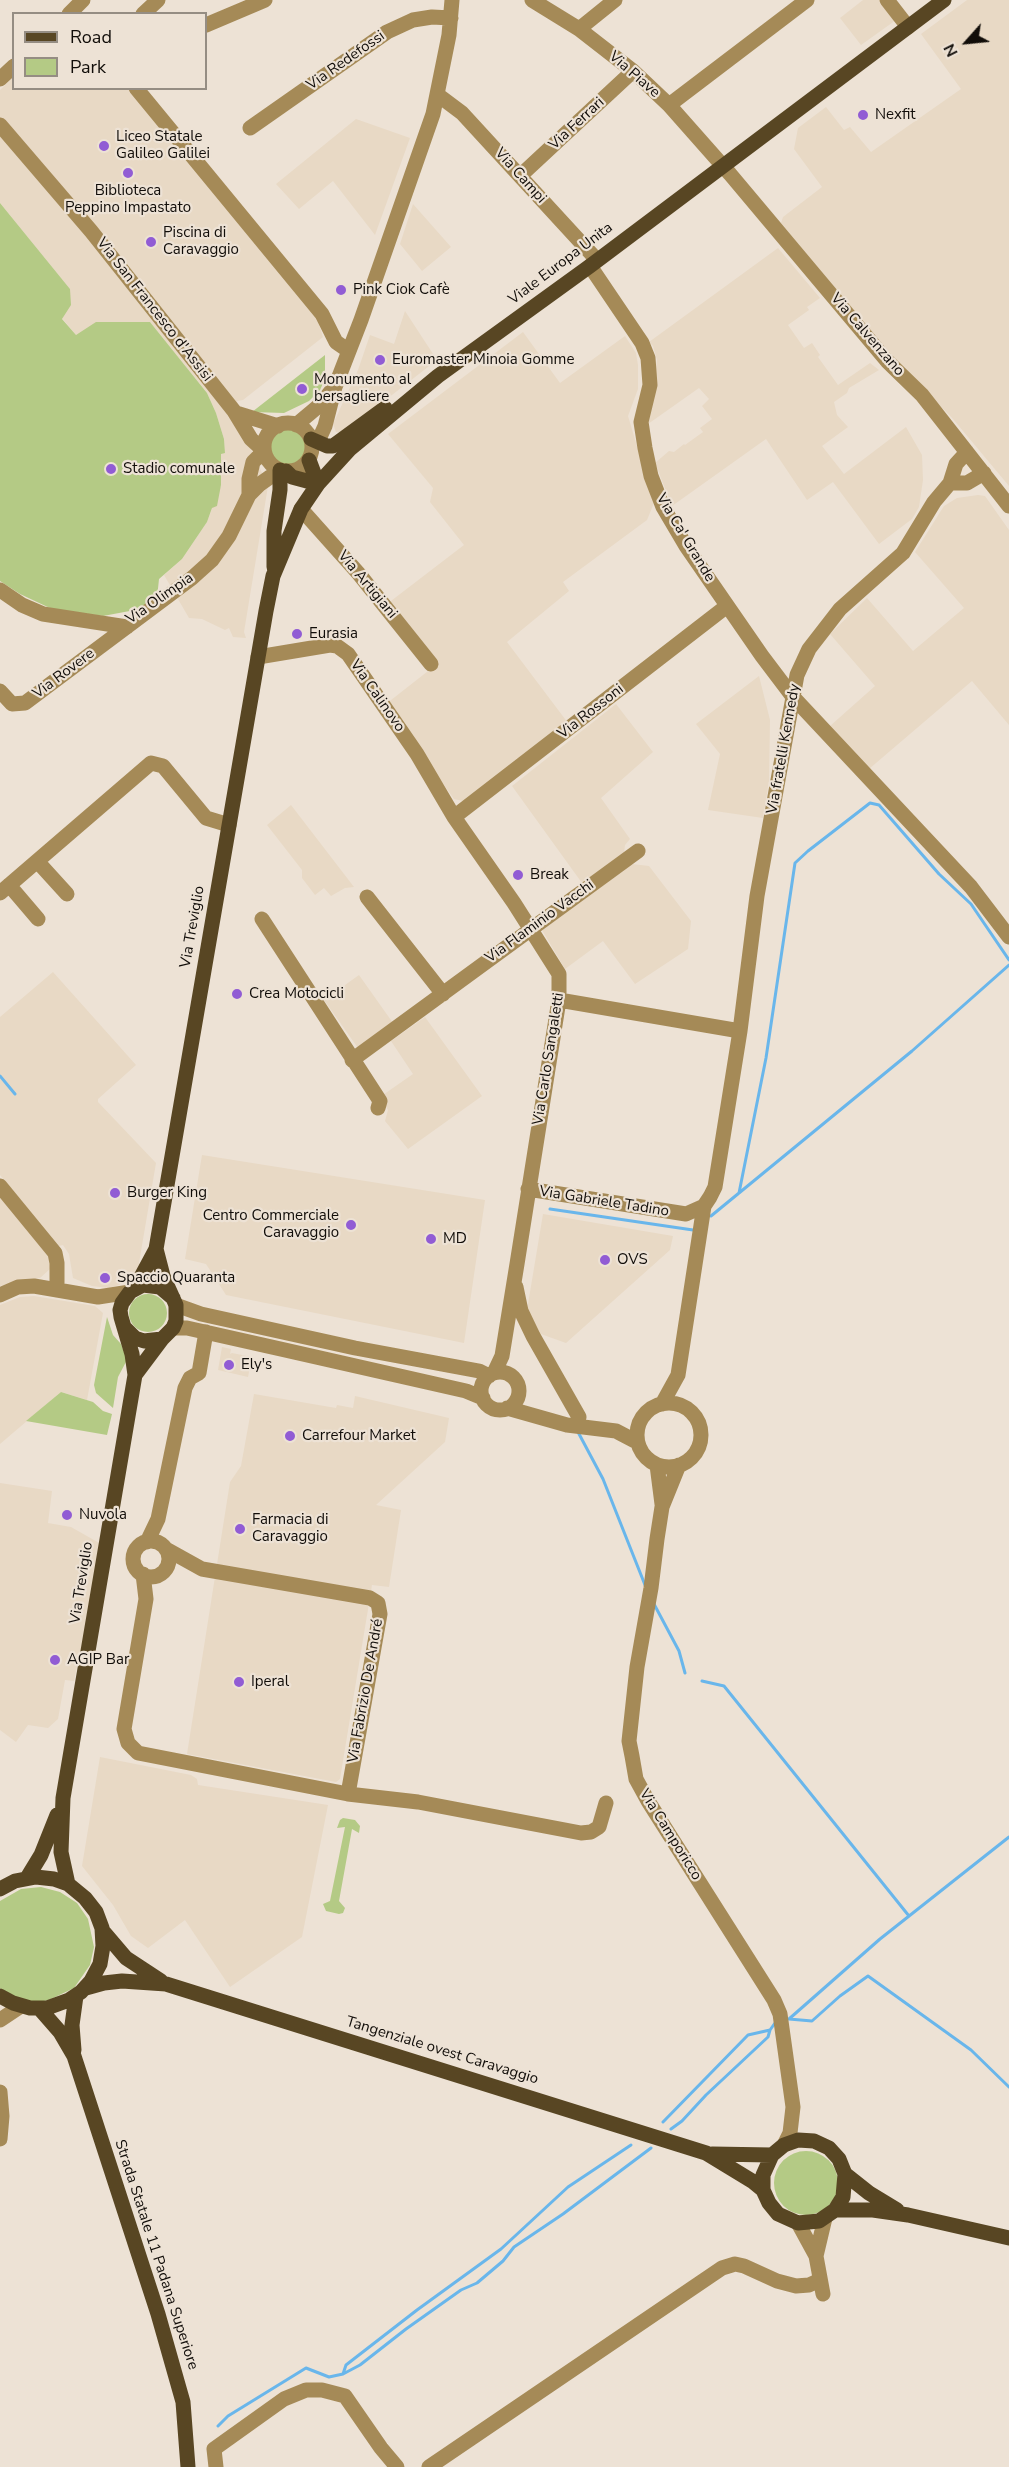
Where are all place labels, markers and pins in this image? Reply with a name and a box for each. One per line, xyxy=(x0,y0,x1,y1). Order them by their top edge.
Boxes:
place label: Nexfit xyxy=(875,106,916,124)
marker: Nexfit xyxy=(856,108,870,122)
place label: Liceo Statale Galileo Galilei xyxy=(116,128,210,163)
marker: Liceo Statale Galileo Galilei xyxy=(97,139,111,153)
marker: Biblioteca Peppino Impastato xyxy=(121,166,135,180)
place label: Biblioteca Peppino Impastato xyxy=(65,182,191,217)
place label: Piscina di Caravaggio xyxy=(163,224,239,259)
marker: Piscina di Caravaggio xyxy=(144,235,158,249)
place label: Pink Ciok Cafè xyxy=(353,281,450,299)
marker: Pink Ciok Cafè xyxy=(334,283,348,297)
place label: Euromaster Minoia Gomme xyxy=(392,351,574,369)
marker: Euromaster Minoia Gomme xyxy=(373,353,387,367)
place label: Monumento al bersagliere xyxy=(314,371,411,406)
marker: Monumento al bersagliere xyxy=(295,382,309,396)
place label: Stadio comunale xyxy=(123,460,235,478)
marker: Stadio comunale xyxy=(104,462,118,476)
place label: Eurasia xyxy=(309,625,358,643)
marker: Eurasia xyxy=(290,627,304,641)
place label: Break xyxy=(530,866,569,884)
marker: Break xyxy=(511,868,525,882)
place label: Crea Motocicli xyxy=(249,985,344,1003)
marker: Crea Motocicli xyxy=(230,987,244,1001)
place label: Burger King xyxy=(127,1184,207,1202)
marker: Burger King xyxy=(108,1186,122,1200)
place label: Centro Commerciale Caravaggio xyxy=(203,1207,339,1242)
marker: Centro Commerciale Caravaggio xyxy=(344,1218,358,1232)
place label: MD xyxy=(443,1230,467,1248)
marker: MD xyxy=(424,1232,438,1246)
place label: OVS xyxy=(617,1251,648,1269)
marker: OVS xyxy=(598,1253,612,1267)
place label: Spaccio Quaranta xyxy=(117,1269,235,1287)
marker: Spaccio Quaranta xyxy=(98,1271,112,1285)
place label: Ely's xyxy=(241,1356,272,1374)
marker: Ely's xyxy=(222,1358,236,1372)
place label: Carrefour Market xyxy=(302,1427,416,1445)
marker: Carrefour Market xyxy=(283,1429,297,1443)
place label: Nuvola xyxy=(79,1506,127,1524)
marker: Nuvola xyxy=(60,1508,74,1522)
place label: Farmacia di Caravaggio xyxy=(252,1511,328,1546)
marker: Farmacia di Caravaggio xyxy=(233,1522,247,1536)
place label: AGIP Bar xyxy=(67,1651,129,1669)
marker: AGIP Bar xyxy=(48,1653,62,1667)
place label: Iperal xyxy=(251,1673,289,1691)
marker: Iperal xyxy=(232,1675,246,1689)

